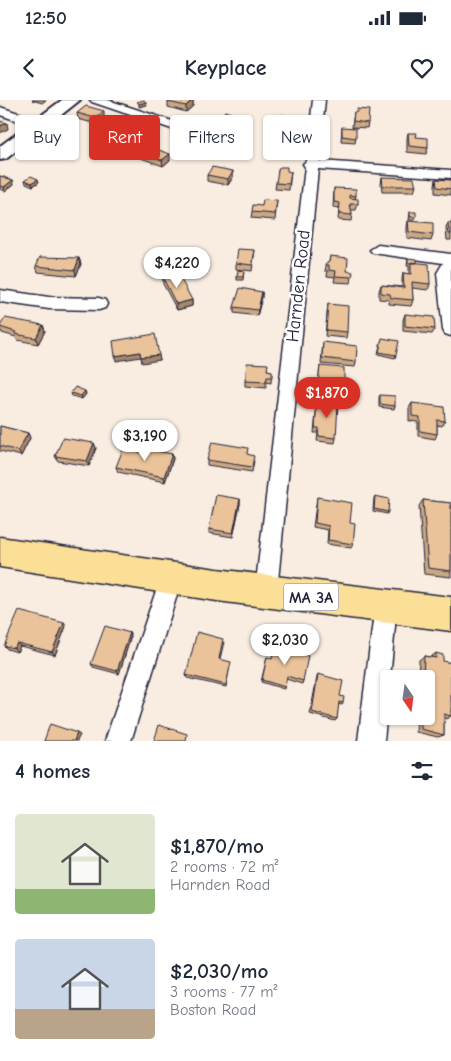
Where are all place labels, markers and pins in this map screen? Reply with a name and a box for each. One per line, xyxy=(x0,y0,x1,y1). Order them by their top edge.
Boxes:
pin: $4,220 xyxy=(136,246,218,289)
pin: $1,870 xyxy=(286,376,368,419)
pin: $3,190 xyxy=(104,420,186,462)
pin: $2,030 xyxy=(244,624,326,666)

